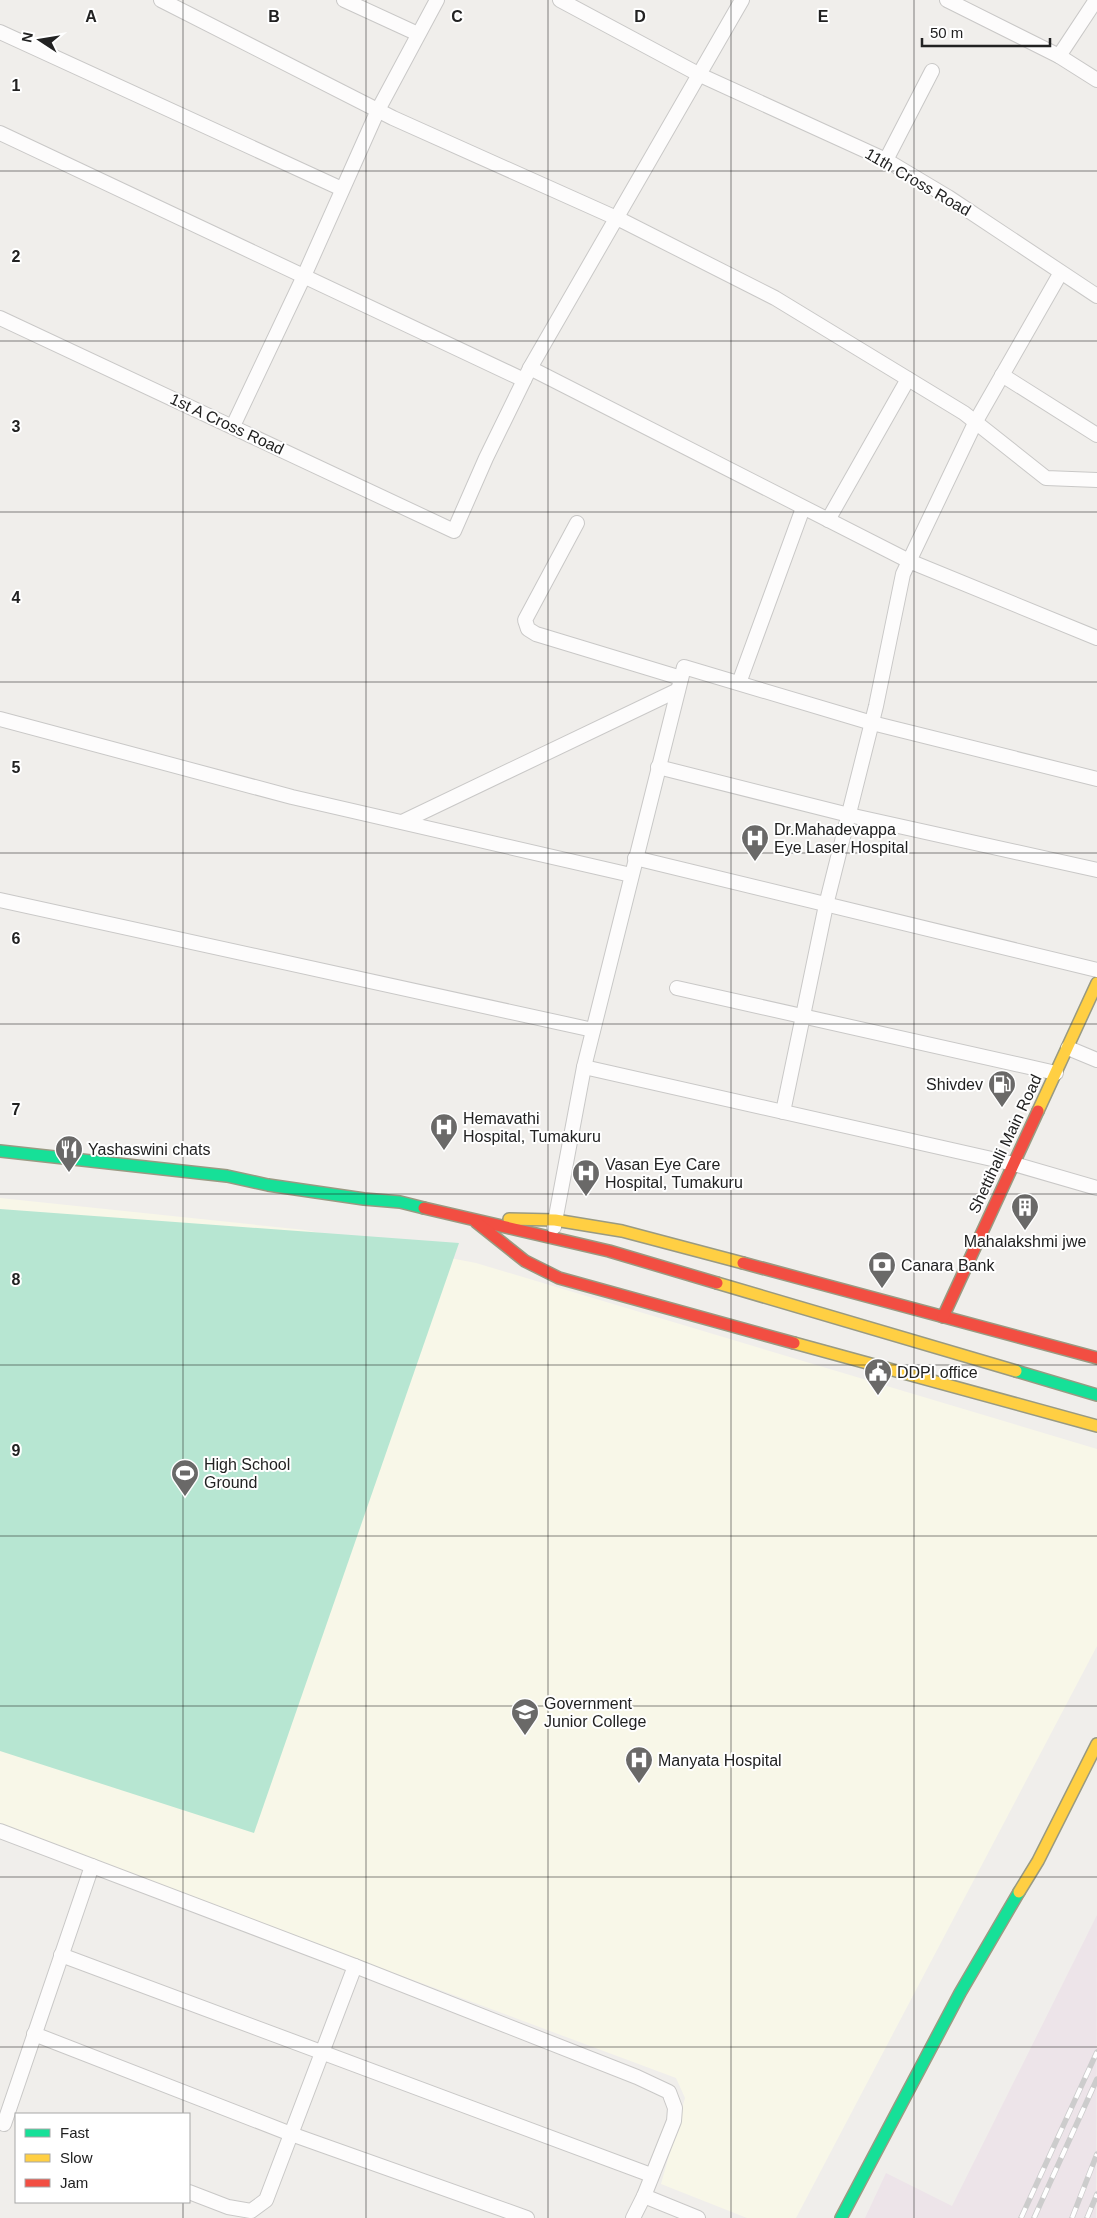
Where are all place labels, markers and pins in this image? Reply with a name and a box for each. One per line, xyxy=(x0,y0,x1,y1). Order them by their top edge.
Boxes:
place label: Dr.Mahadevappa Eye Laser Hospital xyxy=(774,821,908,856)
hospital icon: Dr.Mahadevappa Eye Laser Hospital xyxy=(740,823,770,862)
fuel station icon: Shivdev xyxy=(987,1069,1017,1108)
place label: Shivdev xyxy=(926,1076,983,1093)
place label: Hemavathi Hospital, Tumakuru xyxy=(463,1110,601,1145)
hospital icon: Hemavathi Hospital, Tumakuru xyxy=(429,1112,459,1151)
restaurant icon: Yashaswini chats xyxy=(54,1134,84,1173)
place label: Yashaswini chats xyxy=(88,1141,210,1158)
place label: Vasan Eye Care Hospital, Tumakuru xyxy=(605,1156,743,1191)
hospital icon: Vasan Eye Care Hospital, Tumakuru xyxy=(571,1158,601,1197)
building icon: Mahalakshmi jwe xyxy=(1010,1192,1040,1231)
place label: Mahalakshmi jwe xyxy=(964,1233,1086,1250)
bank icon: Canara Bank xyxy=(867,1250,897,1289)
place label: Canara Bank xyxy=(901,1257,995,1274)
public building icon: DDPI office xyxy=(863,1357,893,1396)
place label: DDPI office xyxy=(897,1364,978,1381)
place label: High School Ground xyxy=(204,1456,290,1491)
sports icon: High School Ground xyxy=(170,1458,200,1497)
place label: Government Junior College xyxy=(544,1695,646,1730)
school or university icon: Government Junior College xyxy=(510,1697,540,1736)
hospital icon: Manyata Hospital xyxy=(624,1745,654,1784)
place label: Manyata Hospital xyxy=(658,1752,782,1769)

